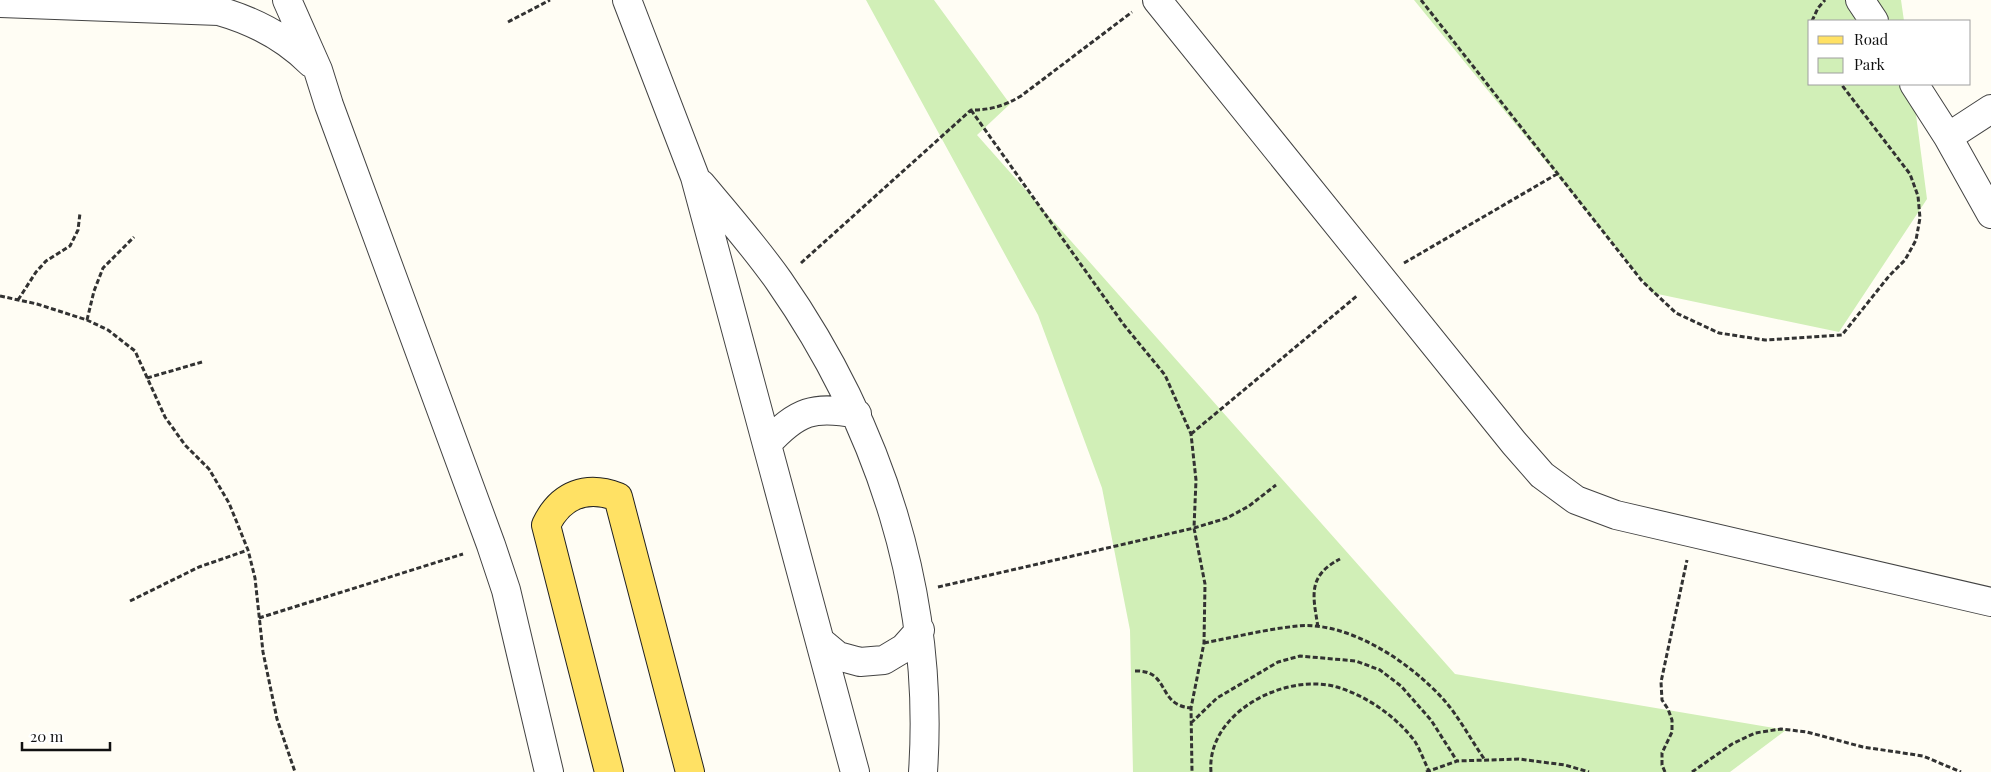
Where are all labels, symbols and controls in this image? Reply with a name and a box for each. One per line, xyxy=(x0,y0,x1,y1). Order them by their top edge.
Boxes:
legend xyxy=(1808,20,1971,85)
text: Road xyxy=(1854,29,1888,49)
text: Park xyxy=(1854,54,1886,74)
scale bar xyxy=(22,720,110,752)
text: 20 m xyxy=(30,726,64,746)

